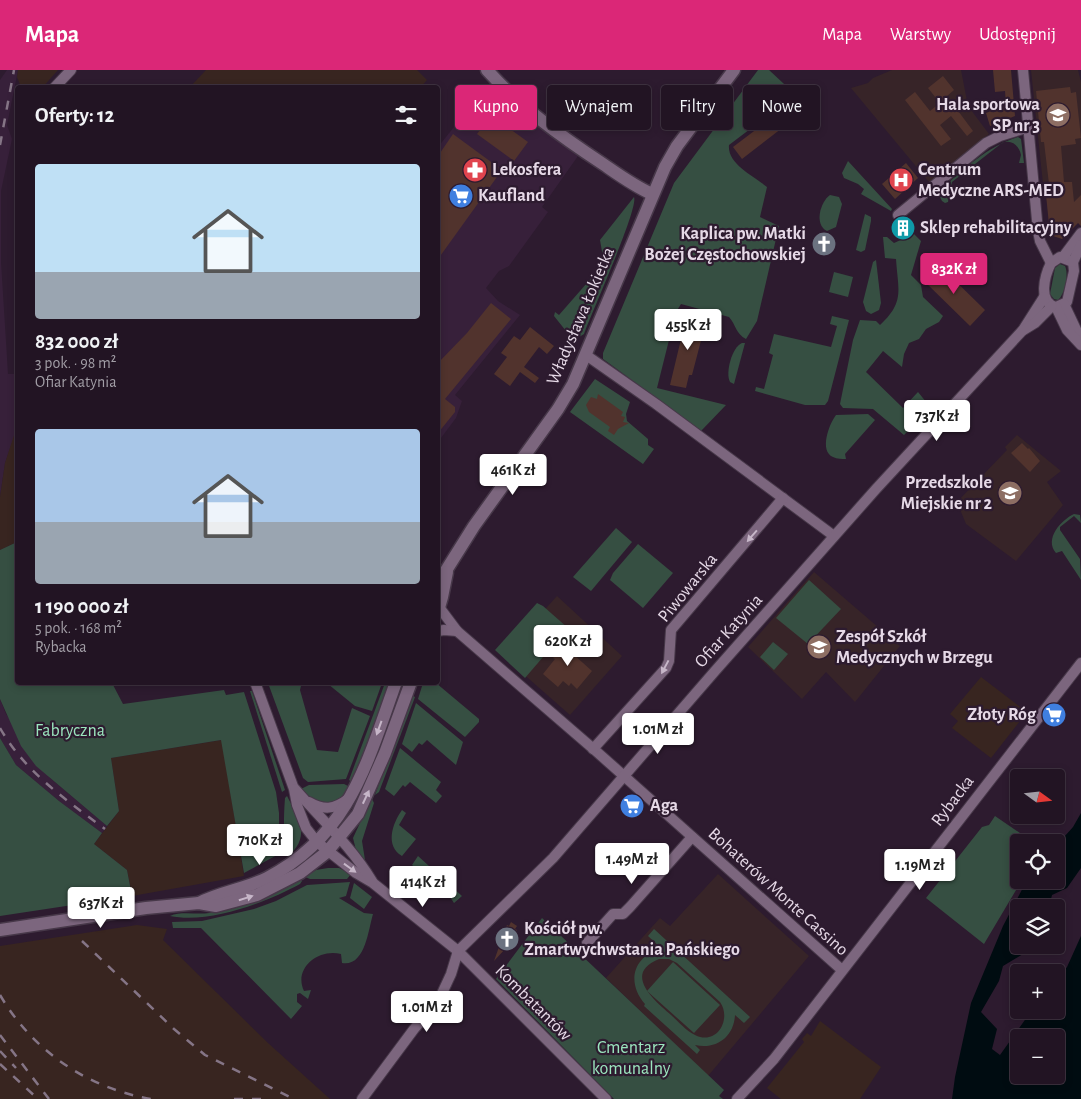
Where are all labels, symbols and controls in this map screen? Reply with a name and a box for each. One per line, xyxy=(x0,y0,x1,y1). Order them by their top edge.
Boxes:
text: Mapa xyxy=(25,23,79,47)
text: Mapa xyxy=(822,26,862,44)
text: Warstwy xyxy=(890,26,951,44)
text: Udostępnij xyxy=(979,26,1056,44)
chip: Kupno xyxy=(455,85,537,130)
chip: Wynajem xyxy=(547,85,651,130)
chip: Filtry xyxy=(661,85,733,130)
chip: Nowe xyxy=(743,85,820,130)
place label: Hala sportowa SP nr 3 xyxy=(936,96,1040,135)
icon: filters xyxy=(392,101,420,129)
school or university icon: Hala sportowa SP nr 3 xyxy=(1045,102,1071,128)
text: Oferty: 12 xyxy=(35,105,114,126)
pharmacy icon: Lekosfera xyxy=(462,157,488,183)
place label: Lekosfera xyxy=(492,161,562,179)
place label: Centrum Medyczne ARS-MED xyxy=(918,161,1064,200)
hospital icon: Centrum Medyczne ARS-MED xyxy=(888,167,914,193)
supermarket icon: Kaufland xyxy=(448,183,474,209)
place label: Kaufland xyxy=(478,187,545,205)
icon: home xyxy=(183,196,273,286)
building icon: Sklep rehabilitacyjny xyxy=(890,215,916,241)
place label: Sklep rehabilitacyjny xyxy=(920,219,1073,237)
place label: Kaplica pw. Matki Bożej Częstochowskiej xyxy=(644,225,806,264)
church icon: Kaplica pw. Matki Bożej Częstochowskiej xyxy=(811,231,837,257)
street label: Władysława Łokietka xyxy=(544,245,618,387)
pin: 832K zł xyxy=(908,252,1000,295)
text: 832K zł xyxy=(931,261,977,277)
pin: 455K zł xyxy=(642,308,734,351)
text: 455K zł xyxy=(665,317,711,333)
text: 832 000 zł xyxy=(35,331,118,352)
text: 3 pok. · 98 m² xyxy=(35,355,116,371)
text: Ofiar Katynia xyxy=(35,374,117,390)
pin: 737K zł xyxy=(891,400,983,442)
text: 737K zł xyxy=(915,408,959,424)
pin: 461K zł xyxy=(467,454,559,496)
icon: home xyxy=(183,461,273,551)
text: 461K zł xyxy=(491,462,535,478)
place label: Przedszkole Miejskie nr 2 xyxy=(901,474,993,513)
school or university icon: Przedszkole Miejskie nr 2 xyxy=(997,480,1023,506)
one-way arrow xyxy=(746,529,758,541)
street label: Piwowarska xyxy=(655,550,721,626)
street label: Ofiar Katynia xyxy=(692,591,766,671)
text: 1 190 000 zł xyxy=(35,596,129,617)
text: 5 pok. · 168 m² xyxy=(35,620,122,636)
pin: 620K zł xyxy=(522,624,614,667)
place label: Zespół Szkół Medycznych w Brzegu xyxy=(836,628,993,667)
text: 620K zł xyxy=(545,633,591,649)
school or university icon: Zespół Szkół Medycznych w Brzegu xyxy=(806,634,832,660)
text: Rybacka xyxy=(35,639,87,655)
one-way arrow xyxy=(661,659,669,674)
supermarket icon: Złoty Róg xyxy=(1041,702,1067,728)
place label: Złoty Róg xyxy=(967,706,1037,724)
pin: 1.01M zł xyxy=(606,712,710,755)
one-way arrow xyxy=(375,721,382,736)
text: 1.01M zł xyxy=(633,721,683,737)
park label: Fabryczna xyxy=(35,722,105,740)
north arrow xyxy=(1010,769,1065,824)
map controls xyxy=(1010,769,1065,1084)
street label: Rybacka xyxy=(928,772,978,830)
one-way arrow xyxy=(363,790,371,804)
supermarket icon: Aga xyxy=(619,793,645,819)
place label: Aga xyxy=(650,797,679,815)
pin: 710K zł xyxy=(214,824,306,866)
street label: Bohaterów Monte Cassino xyxy=(705,825,852,959)
text: 710K zł xyxy=(238,832,282,848)
button: locate xyxy=(1010,834,1065,889)
pin: 1.49M zł xyxy=(580,842,684,885)
pin: 1.19M zł xyxy=(868,848,972,891)
text: 1.49M zł xyxy=(606,851,658,867)
text: 1.19M zł xyxy=(895,857,945,873)
one-way arrow xyxy=(343,863,357,873)
pin: 414K zł xyxy=(377,866,469,908)
text: 414K zł xyxy=(400,874,446,890)
pin: 637K zł xyxy=(55,886,147,929)
one-way arrow xyxy=(239,894,254,902)
text: 637K zł xyxy=(79,895,123,911)
button: layers xyxy=(1010,899,1065,954)
place label: Kościół pw. Zmartwychwstania Pańskiego xyxy=(524,920,740,959)
church icon: Kościół pw. Zmartwychwstania Pańskiego xyxy=(494,926,520,952)
street label: Kombatantów xyxy=(491,961,575,1045)
button: + xyxy=(1010,964,1065,1019)
pin: 1.01M zł xyxy=(375,990,479,1033)
text: 1.01M zł xyxy=(402,999,452,1015)
button: − xyxy=(1010,1029,1065,1084)
park label: Cmentarz komunalny xyxy=(592,1039,671,1078)

